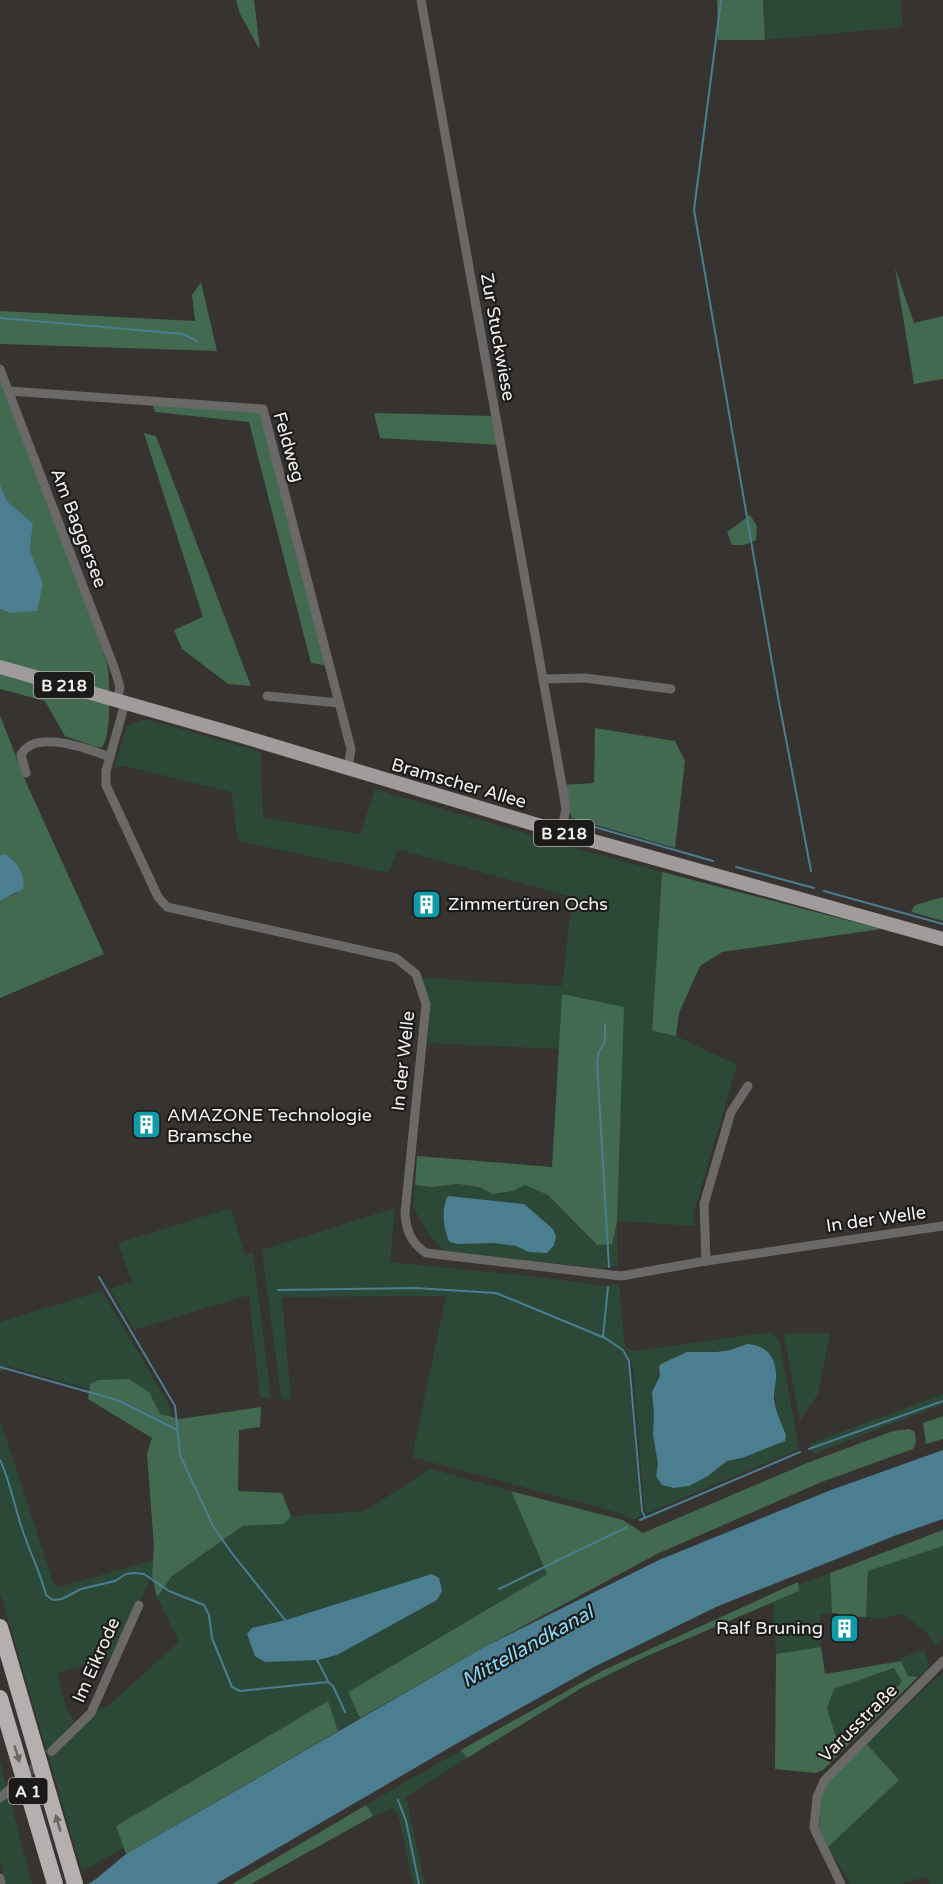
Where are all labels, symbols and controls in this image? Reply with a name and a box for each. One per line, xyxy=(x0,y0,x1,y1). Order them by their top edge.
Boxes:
street label: Zur Stuckwiese xyxy=(476,271,520,403)
street label: Feldweg xyxy=(269,409,309,485)
street label: Am Baggersee xyxy=(46,465,112,591)
road number: B 218 xyxy=(34,672,94,698)
street label: Bramscher Allee xyxy=(389,753,529,813)
road number: B 218 xyxy=(534,820,594,846)
building icon: Zimmertüren Ochs xyxy=(411,888,443,920)
place label: Zimmertüren Ochs xyxy=(448,893,608,915)
street label: In der Welle xyxy=(387,1010,419,1112)
place label: AMAZONE Technologie Bramsche xyxy=(167,1104,372,1147)
building icon: AMAZONE Technologie Bramsche xyxy=(130,1109,162,1141)
street label: In der Welle xyxy=(825,1201,927,1237)
water label: Mittellandkanal xyxy=(457,1600,599,1693)
building icon: Ralf Bruning xyxy=(828,1612,860,1644)
street label: Im Eikrode xyxy=(67,1614,125,1706)
place label: Ralf Bruning xyxy=(716,1617,823,1639)
street label: Varusstraße xyxy=(814,1679,902,1767)
one-way arrow xyxy=(13,1745,22,1763)
road number: A 1 xyxy=(9,1778,48,1804)
one-way arrow xyxy=(53,1814,62,1832)

